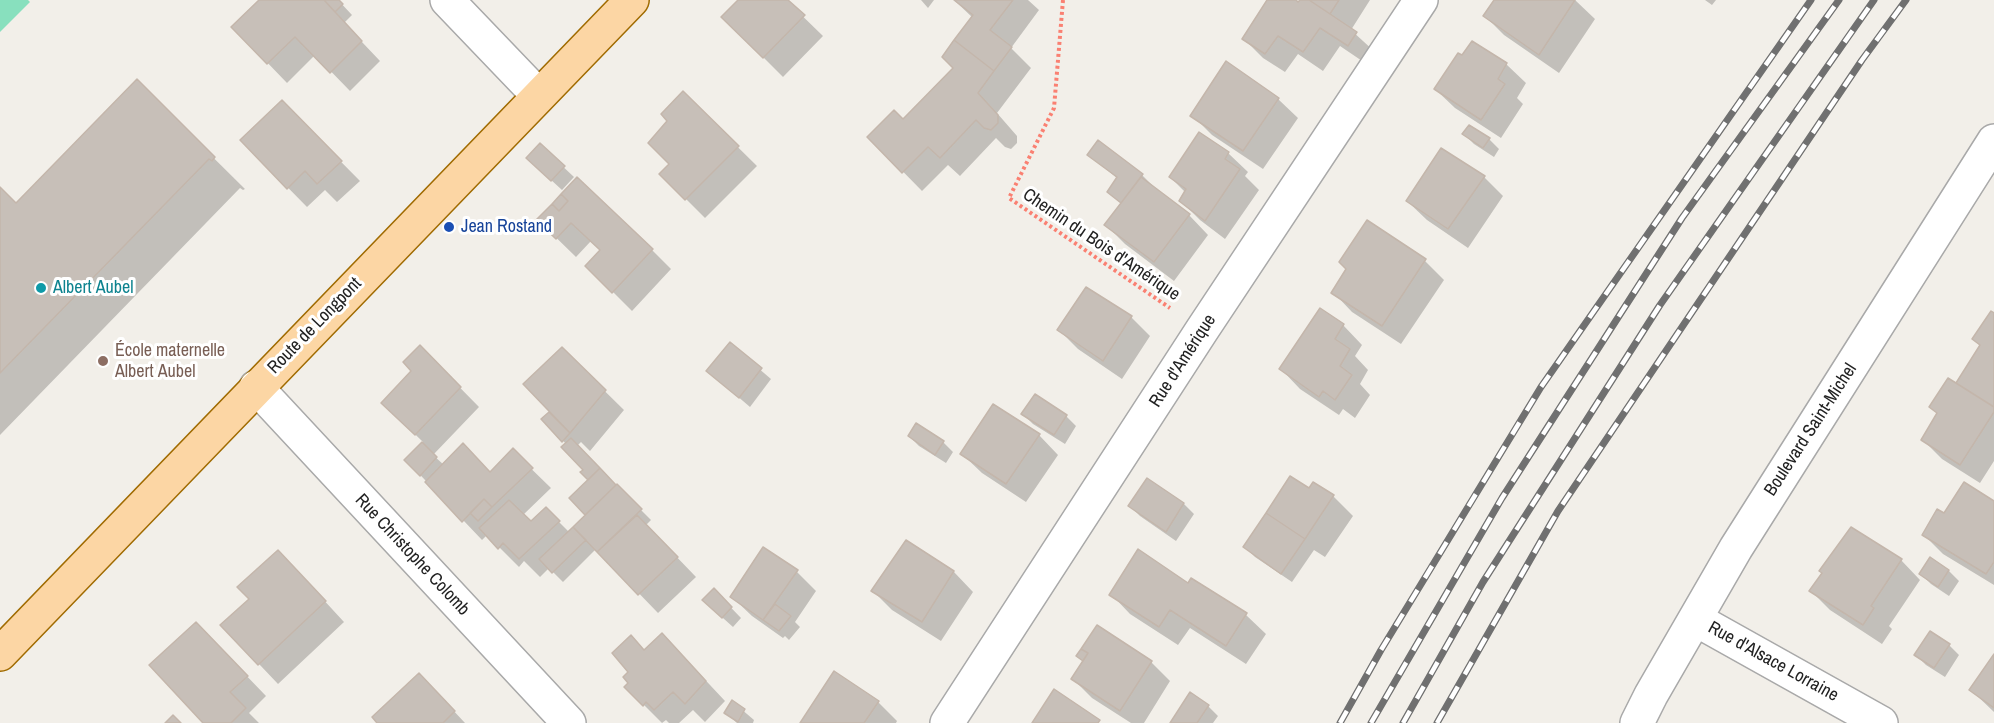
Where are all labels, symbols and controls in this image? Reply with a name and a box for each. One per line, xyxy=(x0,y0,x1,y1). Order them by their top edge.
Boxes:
street label: Chemin du Bois d'Amérique xyxy=(1018,184,1184,306)
place label: Jean Rostand xyxy=(461,216,552,238)
marker: Jean Rostand xyxy=(442,220,456,234)
street label: Route de Longpont xyxy=(264,273,366,379)
place label: Albert Aubel xyxy=(53,277,133,299)
marker: Albert Aubel xyxy=(34,281,48,295)
street label: Rue d'Amérique xyxy=(1145,311,1221,411)
place label: École maternelle Albert Aubel xyxy=(115,340,225,382)
marker: École maternelle Albert Aubel xyxy=(96,354,110,368)
street label: Boulevard Saint-Michel xyxy=(1760,360,1862,500)
street label: Rue Christophe Colomb xyxy=(350,490,474,620)
street label: Rue d'Alsace Lorraine xyxy=(1704,617,1842,707)

